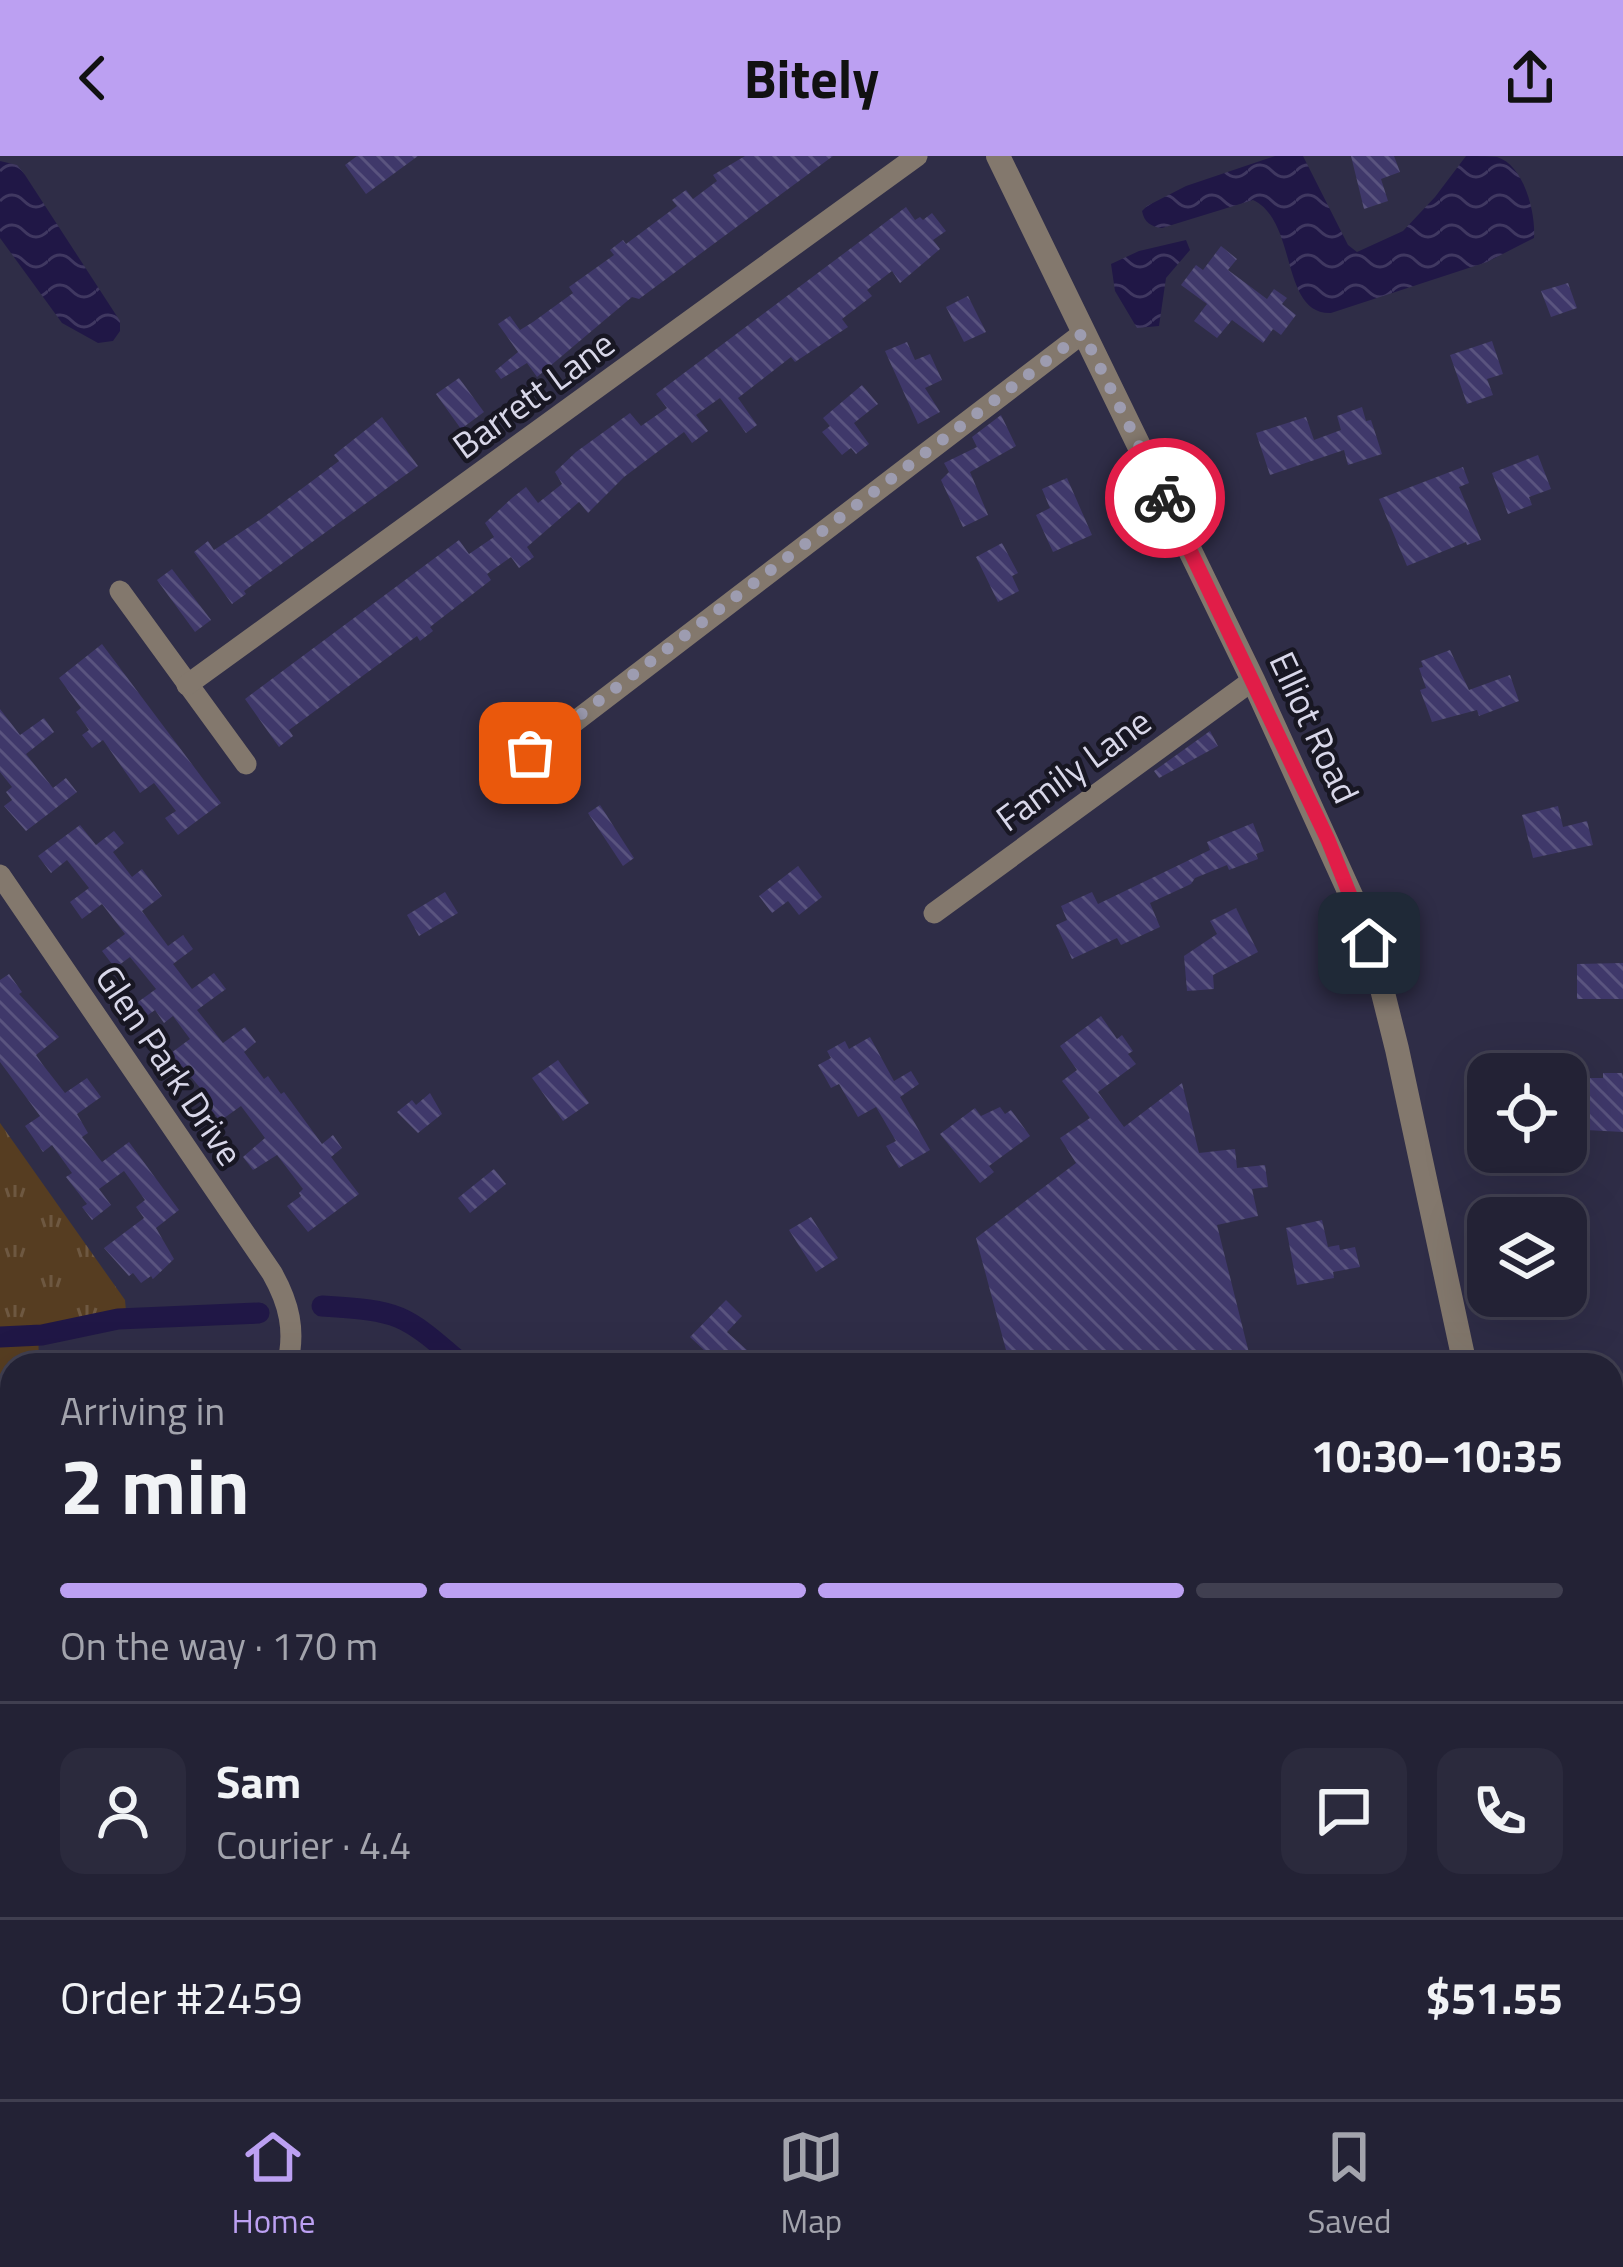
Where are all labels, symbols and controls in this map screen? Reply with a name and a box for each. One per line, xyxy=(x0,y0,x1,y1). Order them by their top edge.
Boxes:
text: Bitely xyxy=(744,37,879,119)
icon: back xyxy=(60,45,126,111)
icon: share xyxy=(1497,45,1563,111)
street label: Barrett Lane xyxy=(440,316,626,472)
courier xyxy=(1105,438,1225,558)
icon: bike xyxy=(1132,465,1198,531)
street label: Elliot Road xyxy=(1256,642,1374,812)
street label: Family Lane xyxy=(984,694,1162,844)
pin xyxy=(479,702,581,804)
icon: bag xyxy=(497,720,563,786)
pin xyxy=(1318,892,1420,994)
icon: home xyxy=(1336,910,1402,976)
street label: Glen Park Drive xyxy=(82,954,258,1176)
map controls xyxy=(1467,1053,1587,1317)
button: locate xyxy=(1467,1053,1587,1173)
button: layers xyxy=(1467,1197,1587,1317)
text: Arriving in xyxy=(60,1381,225,1440)
text: 10:30–10:35 xyxy=(1311,1421,1563,1489)
text: 2 min xyxy=(60,1426,250,1544)
text: On the way · 170 m xyxy=(60,1616,378,1675)
text: Sam xyxy=(216,1747,301,1815)
button: person xyxy=(60,1748,186,1874)
button: chat xyxy=(1281,1748,1407,1874)
button: phone xyxy=(1437,1748,1563,1874)
text: Courier · 4.4 xyxy=(216,1815,411,1874)
text: Order #2459 xyxy=(60,1963,303,2031)
text: $51.55 xyxy=(1425,1963,1563,2031)
tab: Home xyxy=(232,2124,315,2246)
tab: Map xyxy=(778,2124,844,2246)
tab: Saved xyxy=(1307,2124,1391,2246)

